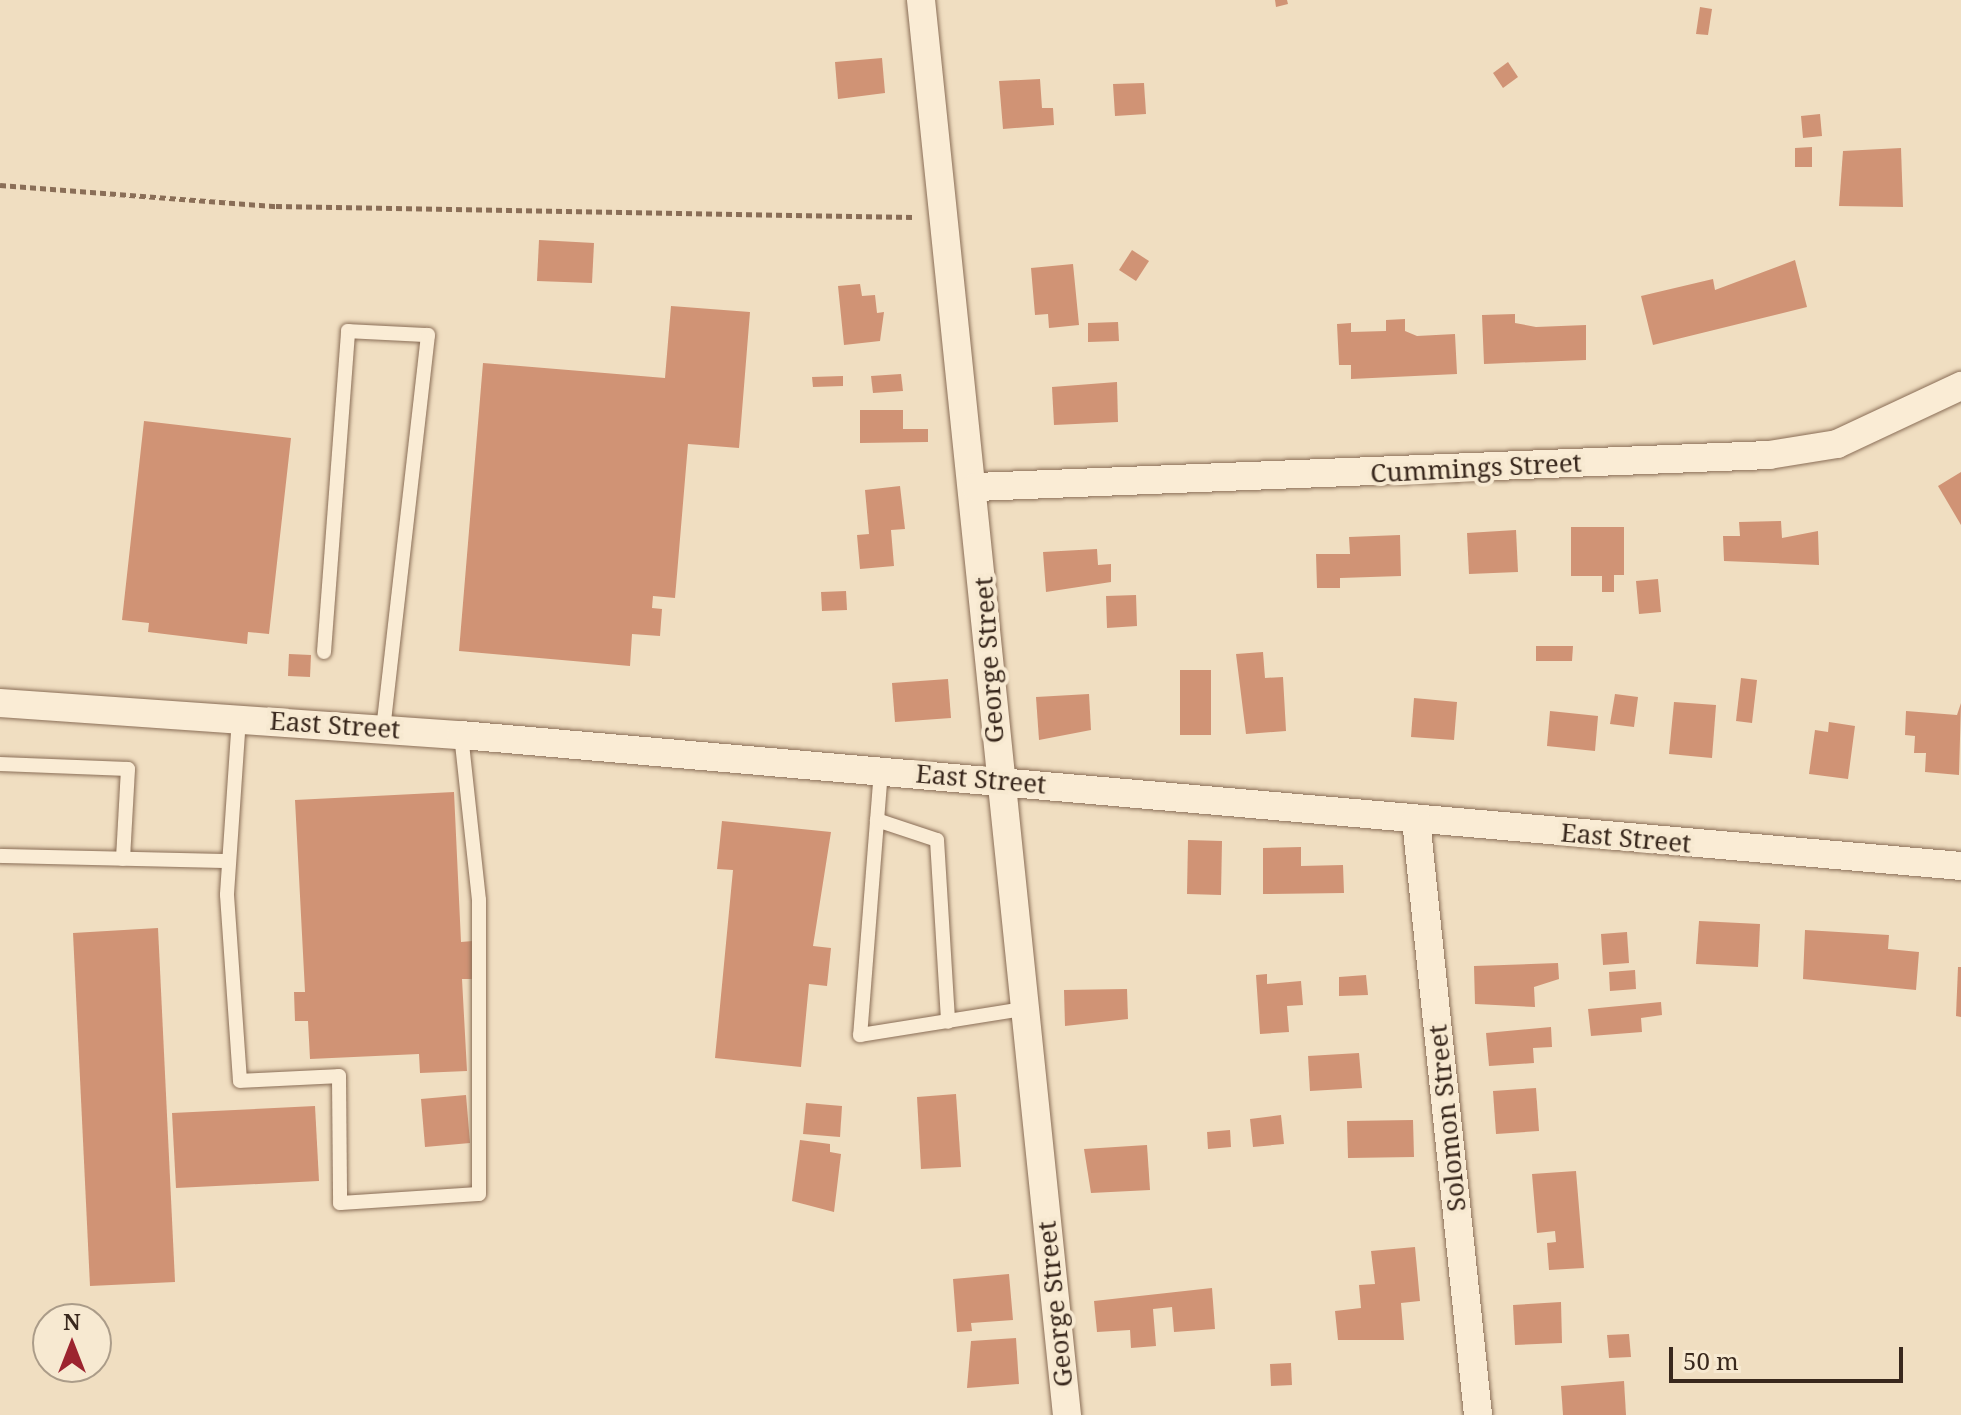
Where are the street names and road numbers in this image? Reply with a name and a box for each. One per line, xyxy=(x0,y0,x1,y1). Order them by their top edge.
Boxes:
street label: Cummings Street xyxy=(1369,447,1583,489)
street label: George Street xyxy=(968,576,1010,744)
street label: East Street xyxy=(269,705,401,745)
street label: East Street xyxy=(914,758,1048,800)
street label: East Street xyxy=(1559,817,1693,859)
street label: Solomon Street xyxy=(1422,1023,1472,1213)
street label: George Street xyxy=(1031,1219,1079,1389)

